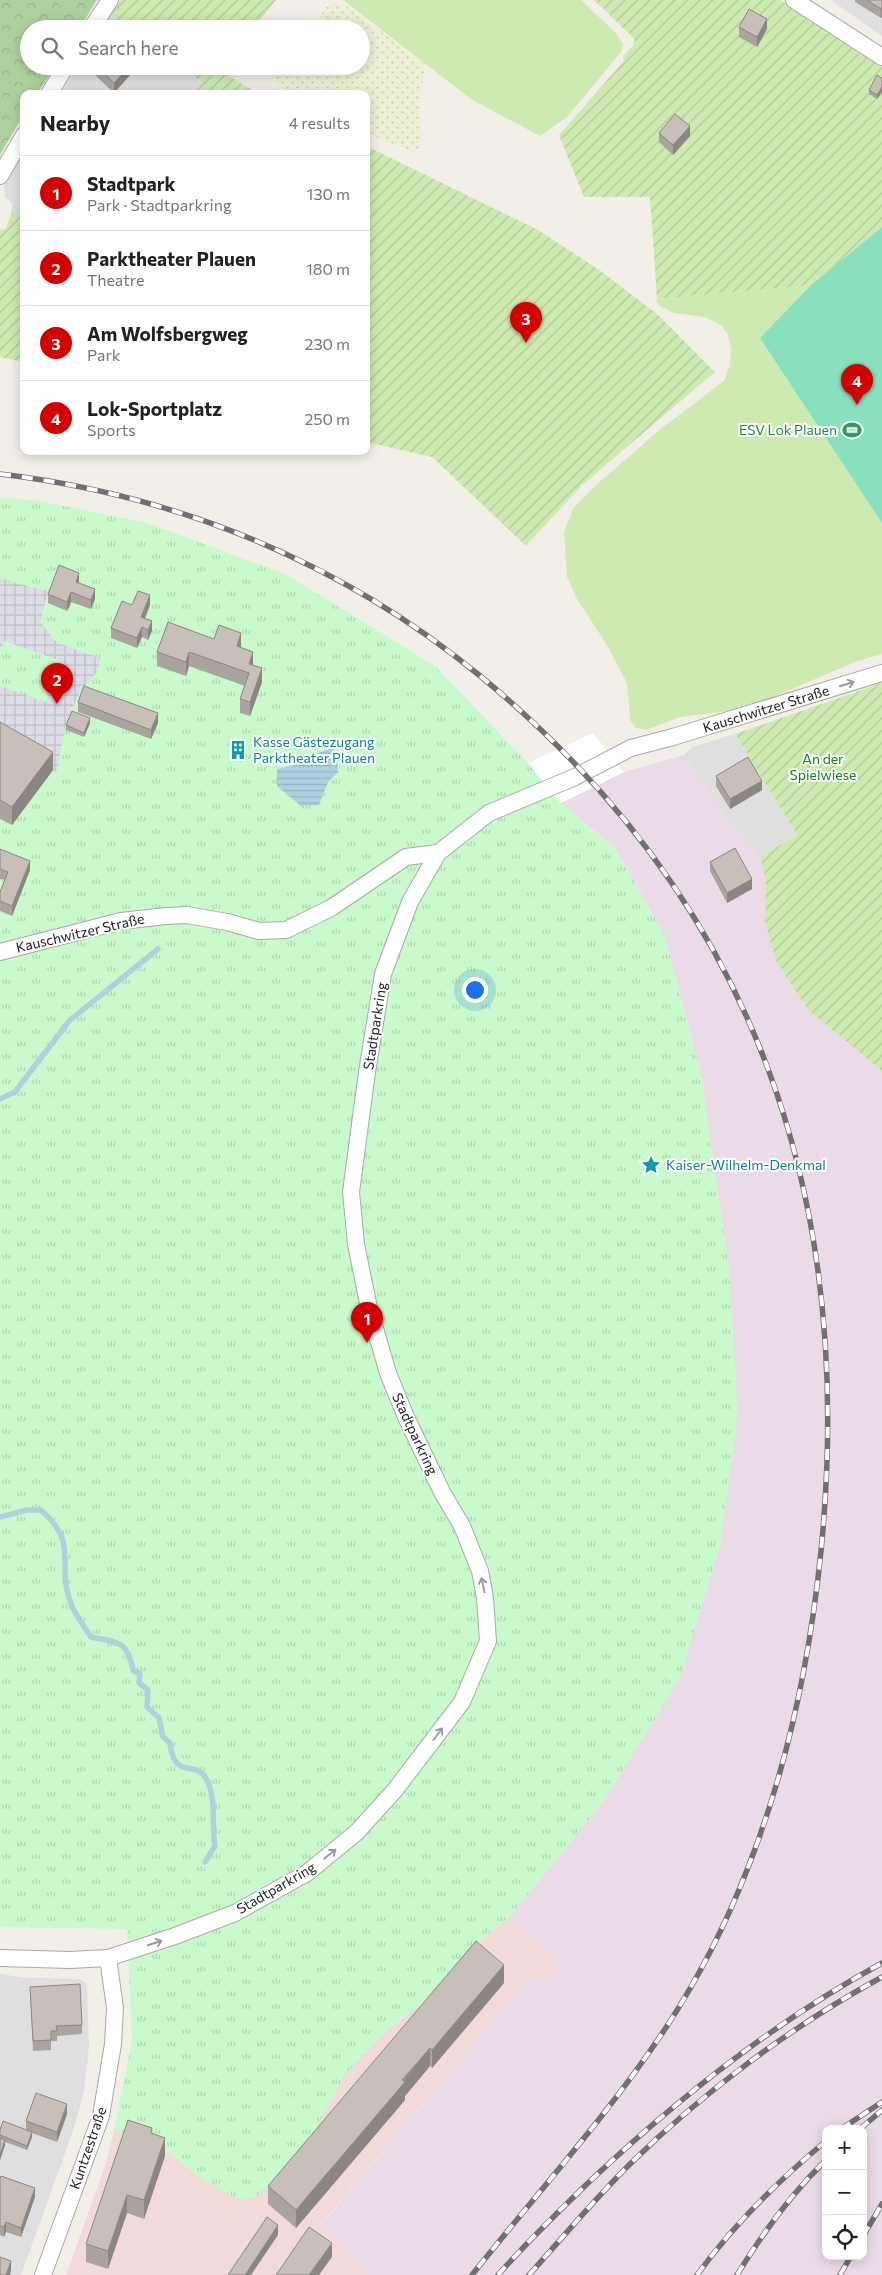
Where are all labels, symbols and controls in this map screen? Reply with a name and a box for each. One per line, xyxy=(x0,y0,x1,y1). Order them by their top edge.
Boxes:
search box xyxy=(20,20,370,75)
icon: search xyxy=(38,34,66,62)
text: Search here xyxy=(78,36,178,59)
text: Nearby xyxy=(40,110,110,135)
text: 4 results xyxy=(289,113,350,132)
text: Stadtpark xyxy=(87,172,175,195)
text: 1 xyxy=(52,184,60,203)
text: 130 m xyxy=(307,184,350,203)
text: Park · Stadtparkring xyxy=(87,195,232,214)
text: Parktheater Plauen xyxy=(87,247,256,270)
text: 2 xyxy=(51,259,61,278)
text: 180 m xyxy=(306,259,350,278)
text: Theatre xyxy=(87,270,144,289)
pin: 3 xyxy=(510,302,542,343)
text: Am Wolfsbergweg xyxy=(87,322,248,345)
text: 3 xyxy=(51,334,61,353)
text: 230 m xyxy=(305,334,350,353)
text: Park xyxy=(87,345,120,364)
pin: 4 xyxy=(841,364,873,405)
text: Lok-Sportplatz xyxy=(87,397,222,420)
text: 4 xyxy=(51,409,61,428)
text: 250 m xyxy=(304,409,350,428)
sports icon: ESV Lok Plauen xyxy=(841,419,863,441)
text: Sports xyxy=(87,420,136,439)
place label: ESV Lok Plauen xyxy=(739,421,837,438)
pin: 2 xyxy=(41,663,73,704)
one-way arrow xyxy=(838,678,854,688)
street label: Kauschwitzer Straße xyxy=(701,681,831,736)
place label: Kasse Gästezugang Parktheater Plauen xyxy=(253,733,375,766)
building icon: Kasse Gästezugang Parktheater Plauen xyxy=(227,739,249,761)
park label: An der Spielwiese xyxy=(790,750,856,783)
street label: Kauschwitzer Straße xyxy=(14,909,146,956)
your location xyxy=(462,977,488,1003)
street label: Stadtparkring xyxy=(359,980,390,1071)
place icon: Kaiser-Wilhelm-Denkmal xyxy=(640,1154,662,1176)
place label: Kaiser-Wilhelm-Denkmal xyxy=(666,1156,826,1173)
pin: 1 xyxy=(351,1302,383,1343)
street label: Stadtparkring xyxy=(389,1390,442,1478)
one-way arrow xyxy=(477,1578,487,1594)
one-way arrow xyxy=(432,1728,443,1741)
one-way arrow xyxy=(323,1849,336,1860)
street label: Stadtparkring xyxy=(233,1858,319,1917)
one-way arrow xyxy=(146,1938,162,1947)
street label: Kuntzestraße xyxy=(66,2104,110,2191)
map controls xyxy=(822,2125,867,2260)
button: + xyxy=(822,2125,867,2170)
button: − xyxy=(822,2170,867,2215)
button: locate xyxy=(822,2215,867,2260)

